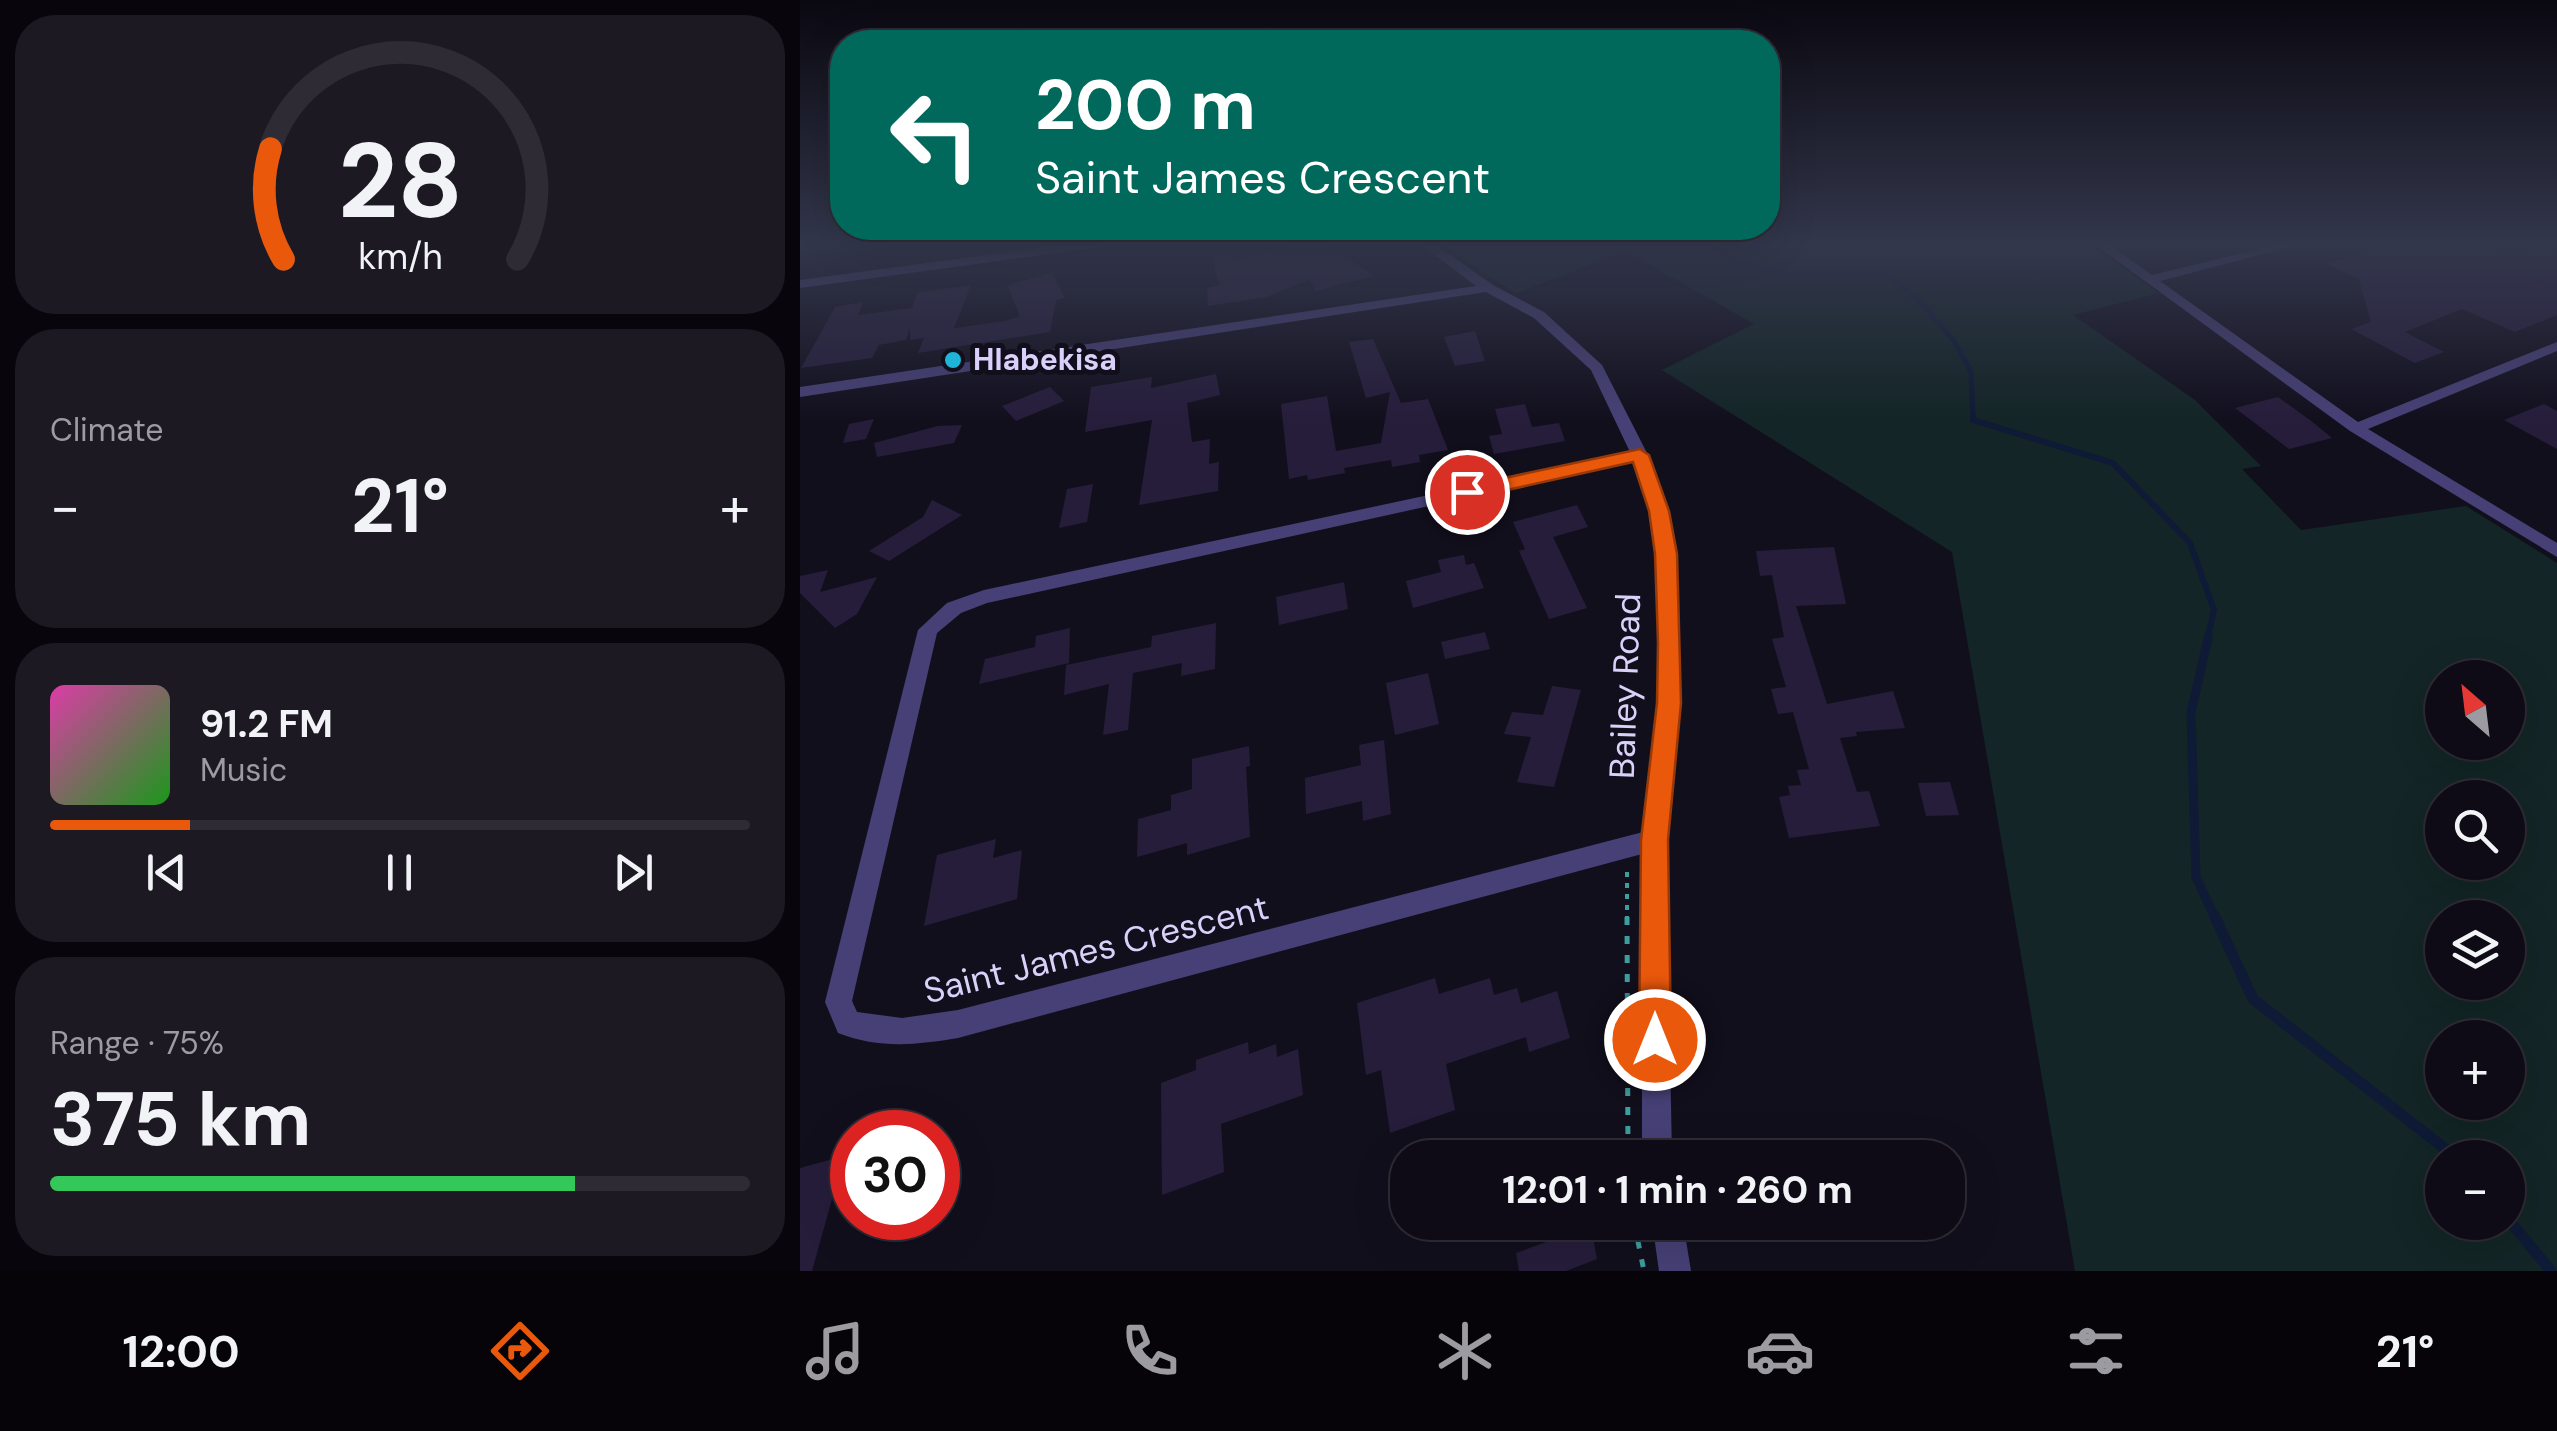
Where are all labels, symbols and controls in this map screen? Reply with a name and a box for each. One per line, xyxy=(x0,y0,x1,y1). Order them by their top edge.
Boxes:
text: 200 m xyxy=(1035,60,1256,151)
icon: left xyxy=(870,70,1000,200)
text: 28 xyxy=(337,114,463,249)
text: Saint James Crescent xyxy=(1035,148,1490,207)
text: km/h xyxy=(358,234,442,280)
place label: Hlabekisa xyxy=(973,340,1117,379)
marker: Hlabekisa xyxy=(942,349,964,371)
text: Climate xyxy=(50,409,164,451)
pin xyxy=(1425,450,1510,535)
text: 21° xyxy=(351,458,449,555)
icon: arrive xyxy=(1440,465,1495,520)
text: − xyxy=(50,471,80,543)
text: + xyxy=(720,471,750,543)
street label: Bailey Road xyxy=(1599,592,1651,780)
north arrow xyxy=(2425,660,2525,760)
map controls xyxy=(2425,660,2525,1240)
text: 91.2 FM xyxy=(200,699,333,749)
text: Music xyxy=(200,749,287,791)
button: search xyxy=(2425,780,2525,880)
icon: previous xyxy=(139,845,194,900)
icon: pause xyxy=(372,845,427,900)
icon: next xyxy=(606,845,661,900)
street label: Saint James Crescent xyxy=(919,884,1273,1014)
button: layers xyxy=(2425,900,2525,1000)
position arrow xyxy=(1603,988,1707,1092)
button: + xyxy=(2425,1020,2525,1120)
text: Range · 75% xyxy=(50,1022,224,1064)
text: 375 km xyxy=(50,1071,311,1168)
speed limit sign: 30 xyxy=(830,1110,960,1240)
button: − xyxy=(2425,1140,2525,1240)
text: 12:01 · 1 min · 260 m xyxy=(1502,1165,1853,1215)
icon: directions xyxy=(485,1316,555,1386)
icon: music xyxy=(800,1316,870,1386)
icon: phone xyxy=(1115,1316,1185,1386)
icon: climate xyxy=(1430,1316,1500,1386)
icon: car xyxy=(1745,1316,1815,1386)
icon: filters xyxy=(2061,1316,2131,1386)
text: 12:00 xyxy=(123,1322,240,1381)
text: 21° xyxy=(2376,1322,2434,1381)

